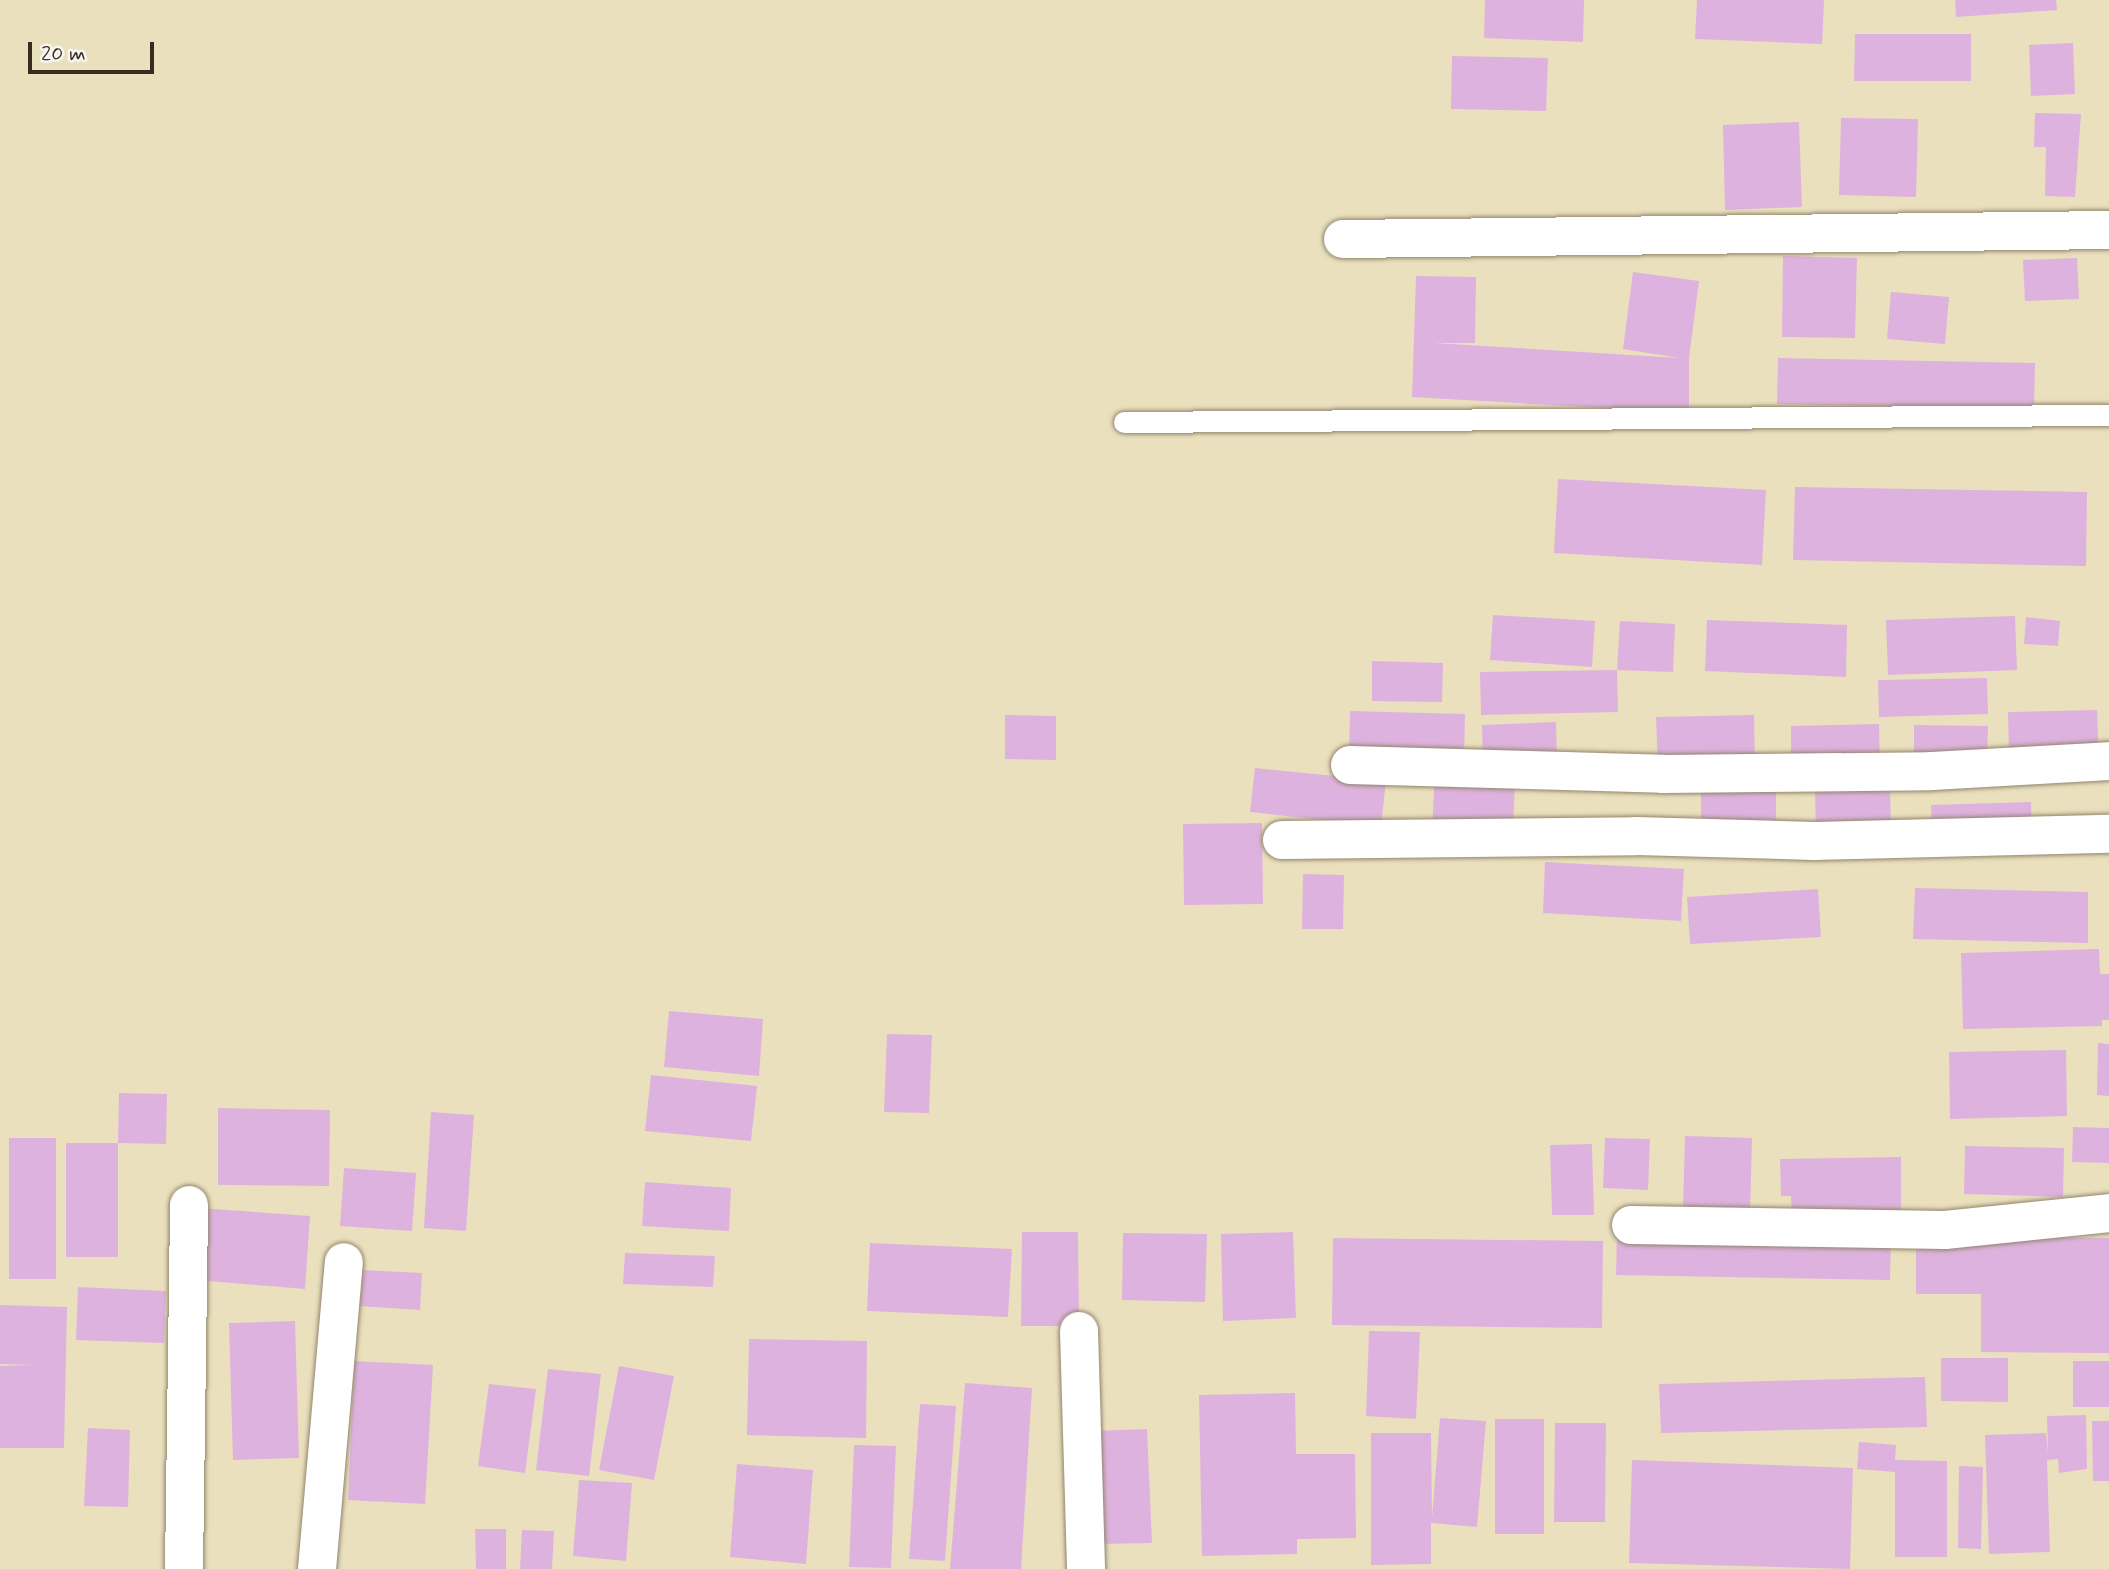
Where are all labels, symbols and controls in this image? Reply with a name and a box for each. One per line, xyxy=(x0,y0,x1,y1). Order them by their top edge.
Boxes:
scale bar xyxy=(32,28,158,72)
text: 20 m xyxy=(41,40,86,68)

